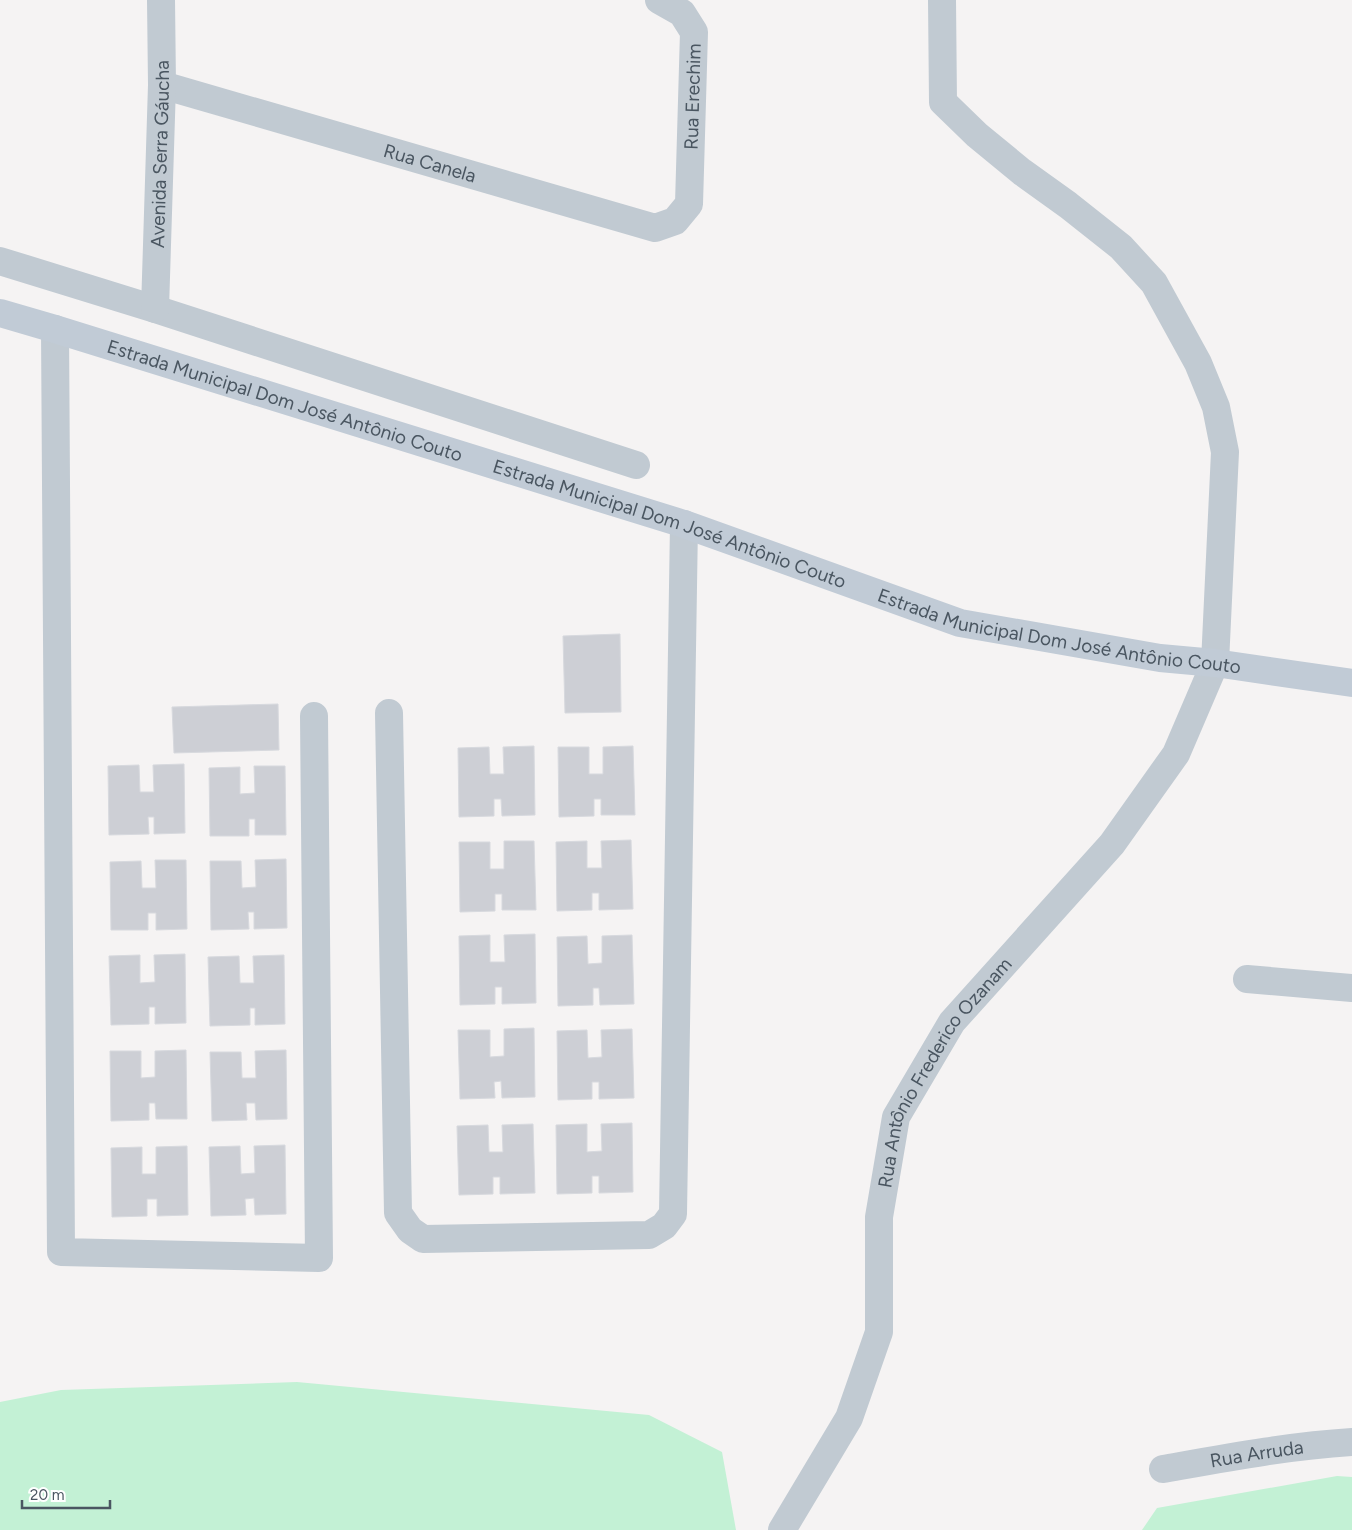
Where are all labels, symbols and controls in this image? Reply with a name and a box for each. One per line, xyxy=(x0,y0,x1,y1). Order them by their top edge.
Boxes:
street label: Rua Erechim xyxy=(680,43,706,150)
street label: Avenida Serra Gáucha xyxy=(146,60,174,248)
street label: Rua Canela xyxy=(381,139,479,188)
street label: Estrada Municipal Dom José Antônio Couto xyxy=(104,335,465,467)
street label: Estrada Municipal Dom José Antônio Couto xyxy=(490,454,849,593)
street label: Estrada Municipal Dom José Antônio Couto xyxy=(875,583,1242,679)
street label: Rua Antônio Frederico Ozanam xyxy=(873,953,1017,1190)
street label: Rua Arruda xyxy=(1208,1436,1305,1472)
scale bar xyxy=(22,1478,110,1510)
text: 20 m xyxy=(30,1486,64,1504)

